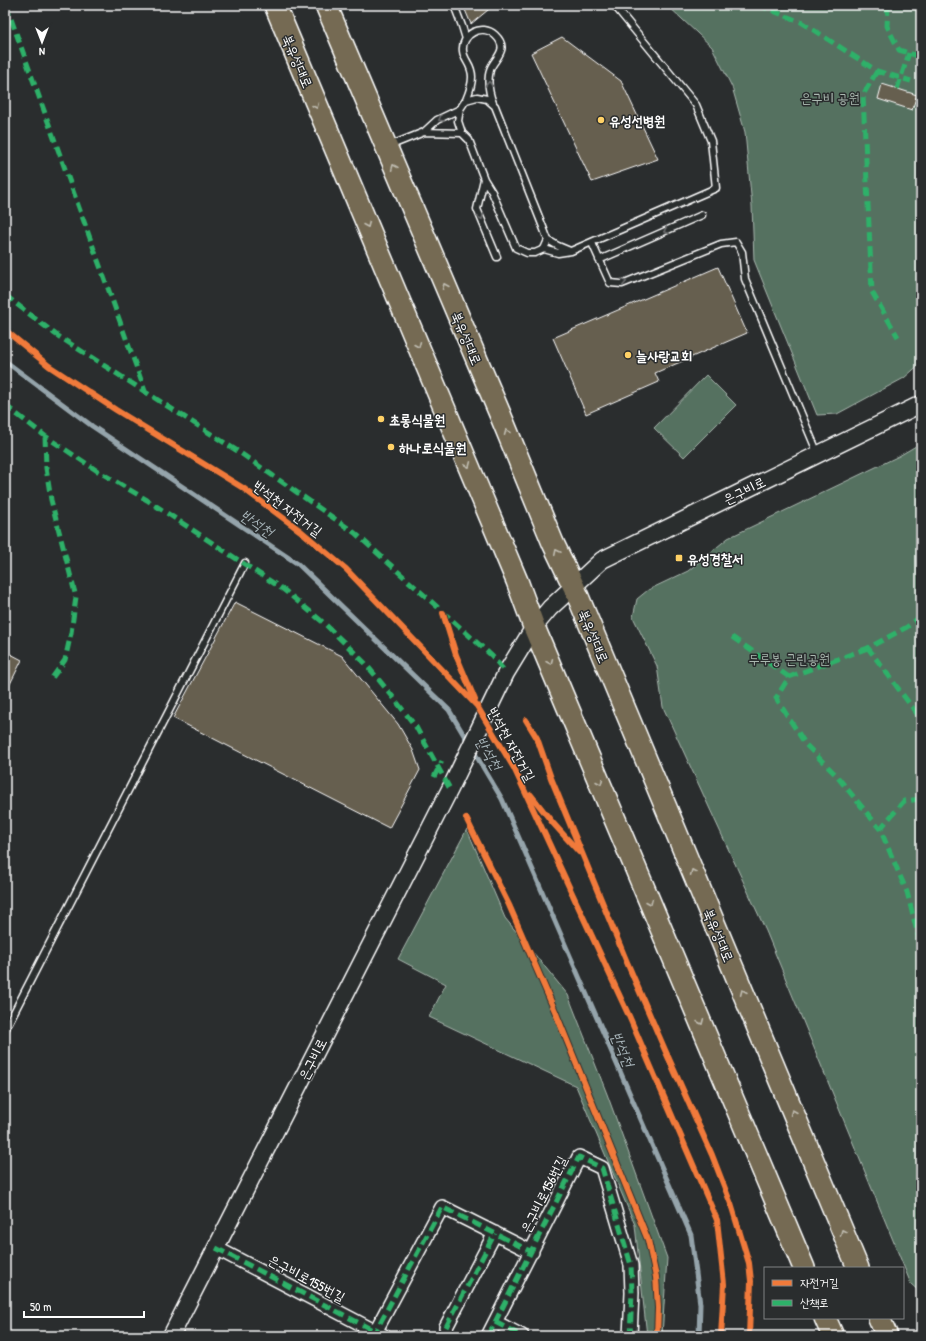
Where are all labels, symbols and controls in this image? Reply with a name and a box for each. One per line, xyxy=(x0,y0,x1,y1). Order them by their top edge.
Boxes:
north arrow xyxy=(22,22,62,62)
street label: 북유성대로 xyxy=(278,31,318,91)
text: N xyxy=(39,45,45,59)
one-way arrow xyxy=(485,81,493,87)
park label: 은구비 공원 xyxy=(800,88,860,107)
one-way arrow xyxy=(312,102,320,109)
place label: 유성선병원 xyxy=(609,111,665,130)
one-way arrow xyxy=(438,114,445,121)
marker: 유성선병원 xyxy=(596,115,606,125)
one-way arrow xyxy=(391,163,399,171)
one-way arrow xyxy=(476,213,484,220)
one-way arrow xyxy=(362,221,370,229)
one-way arrow xyxy=(663,226,671,234)
one-way arrow xyxy=(620,279,627,287)
one-way arrow xyxy=(442,283,450,291)
street label: 북유성대로 xyxy=(447,308,487,368)
one-way arrow xyxy=(413,342,421,349)
place label: 늘사랑교회 xyxy=(636,346,692,365)
marker: 늘사랑교회 xyxy=(623,350,633,360)
place label: 초롱식물원 xyxy=(389,410,445,429)
marker: 초롱식물원 xyxy=(376,414,386,424)
one-way arrow xyxy=(504,428,512,436)
place label: 하나로식물원 xyxy=(399,438,467,457)
marker: 하나로식물원 xyxy=(386,442,396,452)
one-way arrow xyxy=(463,460,471,468)
street label: 은구비로 xyxy=(720,472,768,508)
street label: 반석천 자전거길 xyxy=(250,477,326,539)
water label: 반석천 xyxy=(237,505,277,541)
one-way arrow xyxy=(554,548,562,556)
place label: 유성경찰서 xyxy=(687,549,743,568)
marker: 유성경찰서 xyxy=(674,553,684,563)
street label: 북유성대로 xyxy=(574,606,614,666)
park label: 두루봉 근린공원 xyxy=(748,649,830,668)
one-way arrow xyxy=(545,659,553,666)
street label: 반석천 자전거길 xyxy=(485,704,539,784)
water label: 반석천 xyxy=(472,733,506,773)
one-way arrow xyxy=(595,778,603,786)
one-way arrow xyxy=(690,869,698,877)
one-way arrow xyxy=(646,898,654,905)
street label: 북유성대로 xyxy=(699,905,739,965)
one-way arrow xyxy=(740,989,748,996)
one-way arrow xyxy=(696,1017,704,1025)
water label: 반석천 xyxy=(606,1028,640,1072)
street label: 은구비로 xyxy=(293,1035,331,1083)
one-way arrow xyxy=(790,1109,798,1116)
street label: 은구비로156번길 xyxy=(515,1152,571,1236)
one-way arrow xyxy=(840,1229,848,1236)
street label: 은구비로155번길 xyxy=(265,1250,349,1307)
legend xyxy=(764,1267,904,1319)
text: 자전거길 xyxy=(800,1274,839,1291)
scale bar xyxy=(24,1293,144,1319)
text: 산책로 xyxy=(800,1294,829,1311)
text: 50 m xyxy=(30,1298,51,1315)

